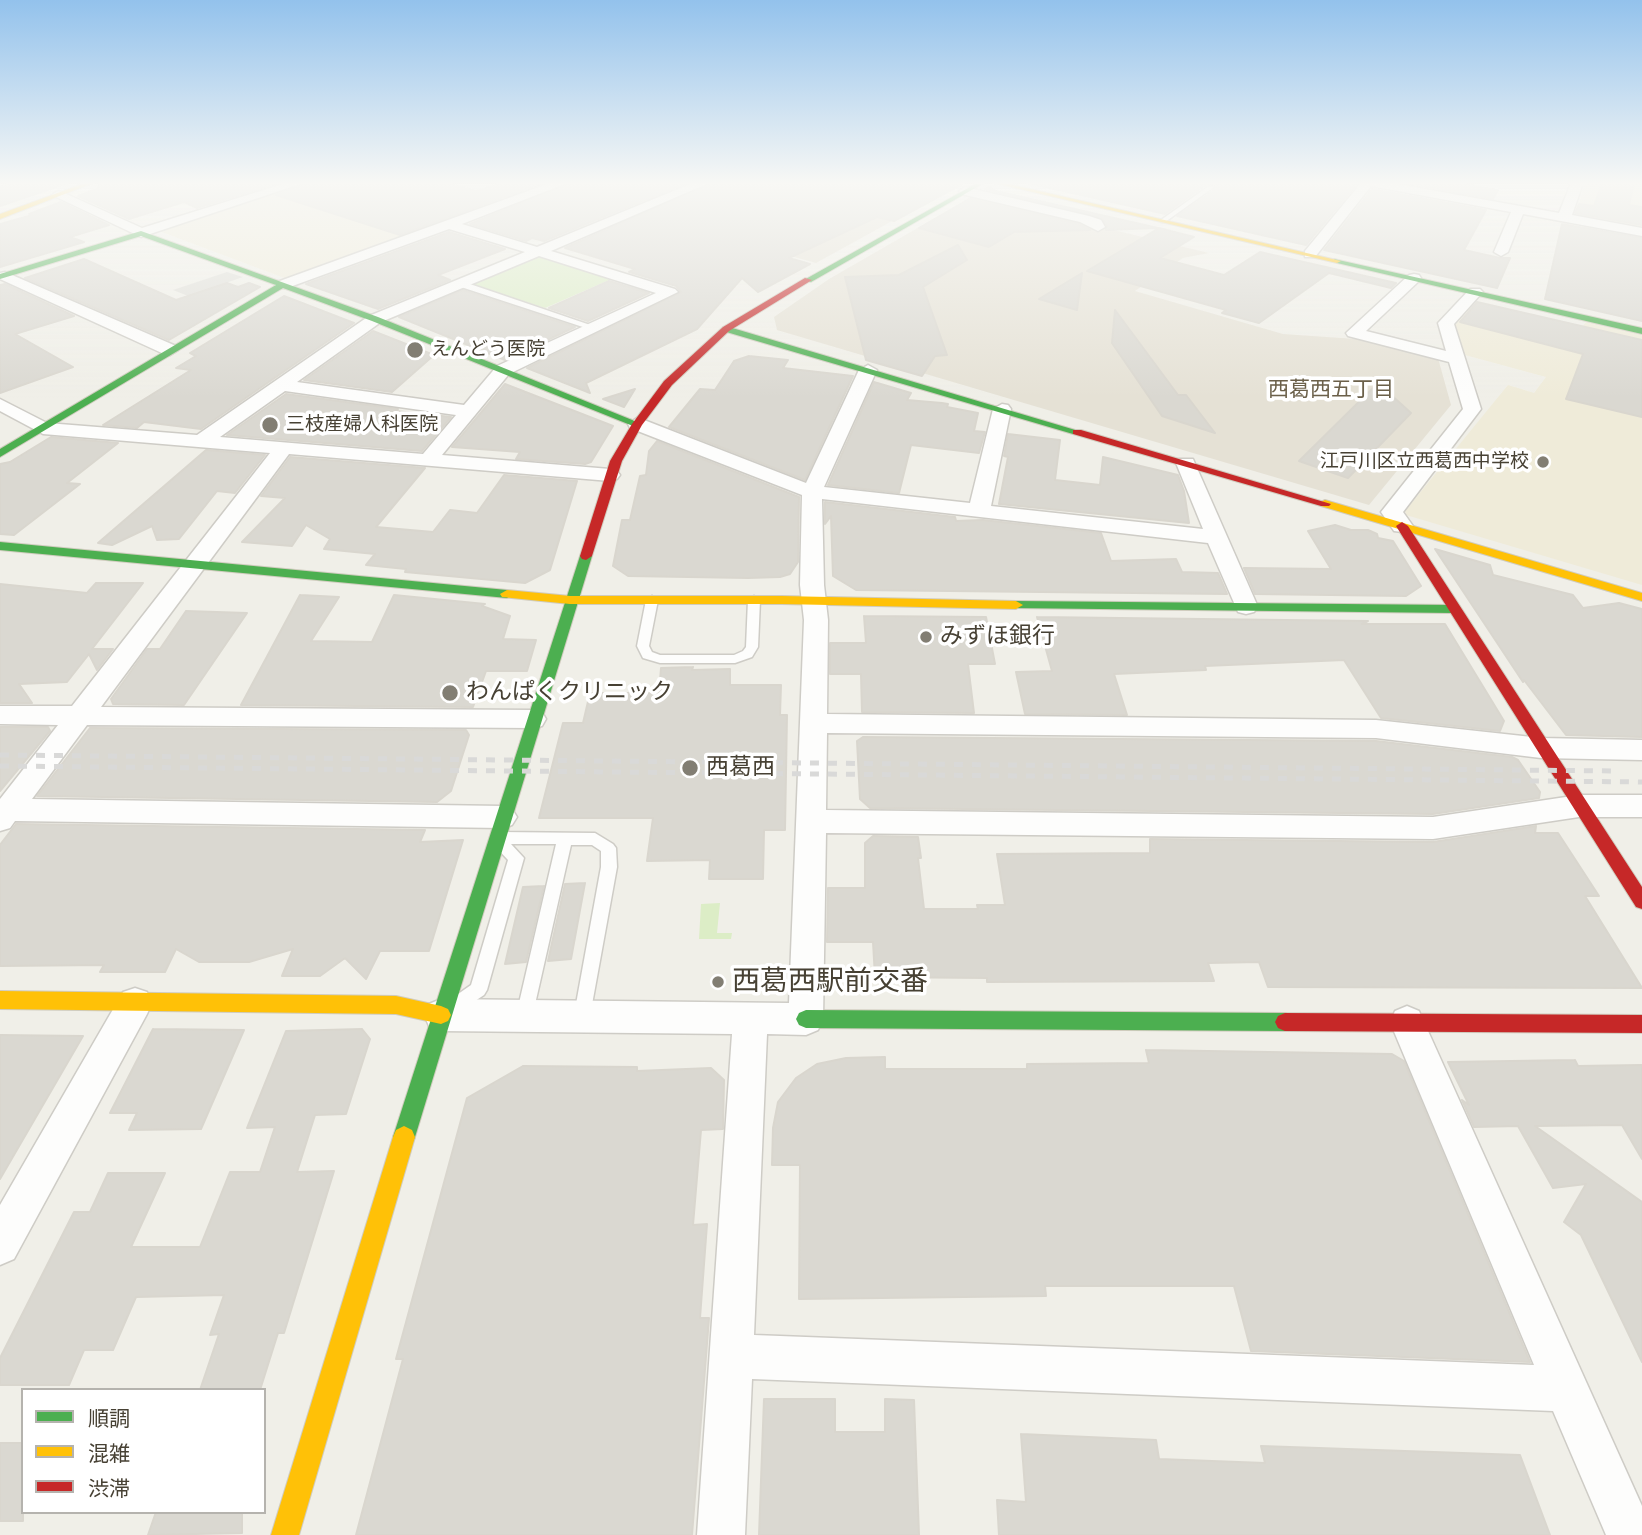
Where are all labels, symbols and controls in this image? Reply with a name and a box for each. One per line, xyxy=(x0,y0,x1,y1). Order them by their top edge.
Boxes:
place label: えんどう医院 xyxy=(431,339,545,361)
marker: えんどう医院 xyxy=(405,340,425,360)
district label: 西葛西五丁目 xyxy=(1268,377,1394,403)
place label: 三枝産婦人科医院 xyxy=(286,414,438,436)
marker: 三枝産婦人科医院 xyxy=(260,415,280,435)
place label: 江戸川区立西葛西中学校 xyxy=(1320,451,1529,473)
marker: 江戸川区立西葛西中学校 xyxy=(1535,454,1551,470)
place label: みずほ銀行 xyxy=(940,623,1055,651)
marker: みずほ銀行 xyxy=(918,629,934,645)
place label: わんぱくクリニック xyxy=(466,679,673,707)
marker: わんぱくクリニック xyxy=(440,683,460,703)
place label: 西葛西 xyxy=(706,754,775,782)
marker: 西葛西 xyxy=(680,758,700,778)
place label: 西葛西駅前交番 xyxy=(732,965,928,999)
marker: 西葛西駅前交番 xyxy=(710,974,726,990)
legend xyxy=(21,1388,266,1514)
text: 順調 xyxy=(88,1406,130,1432)
text: 混雑 xyxy=(88,1441,130,1467)
text: 渋滞 xyxy=(88,1476,130,1502)

